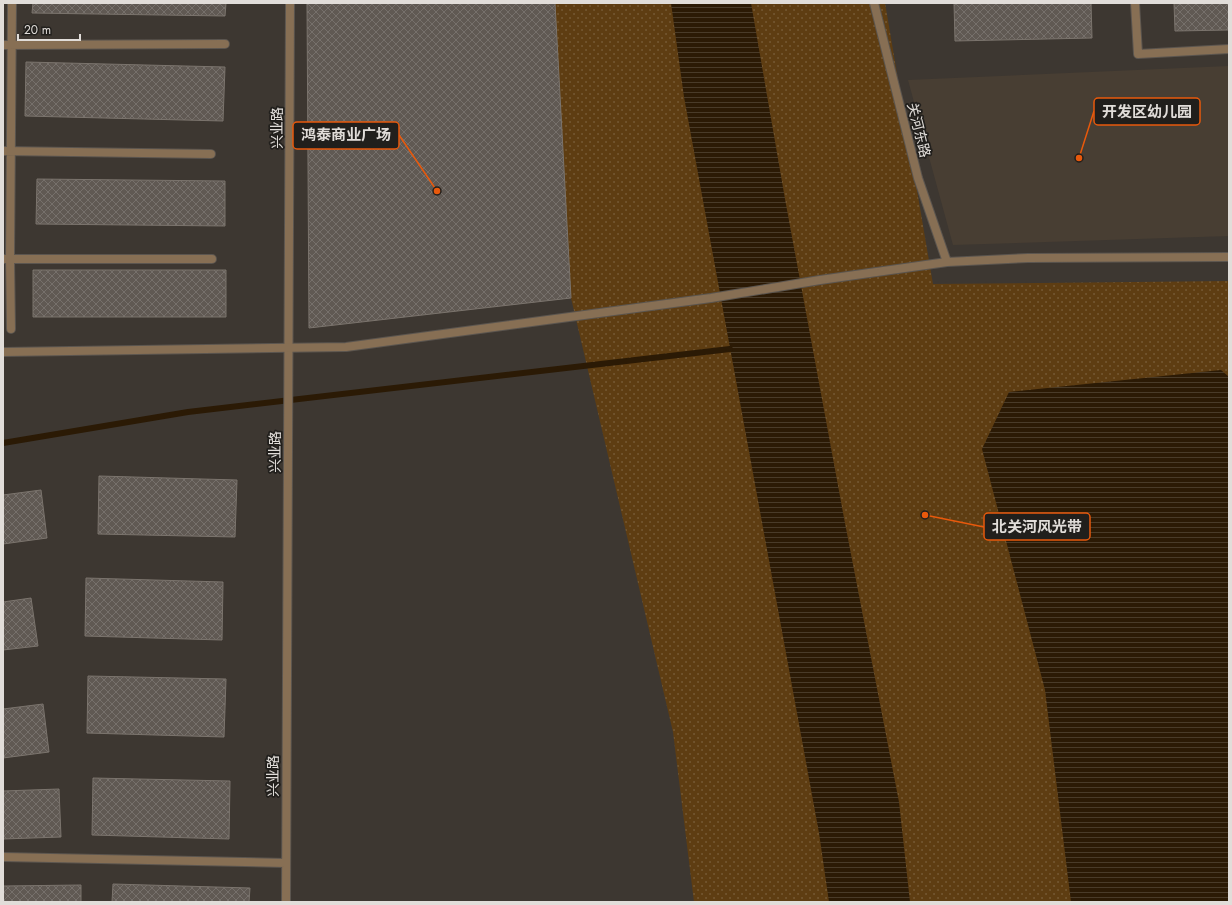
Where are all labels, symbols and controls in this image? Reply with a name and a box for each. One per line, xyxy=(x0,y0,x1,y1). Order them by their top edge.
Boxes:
scale bar xyxy=(18,16,80,42)
text: 20 m xyxy=(24,21,51,39)
callout: 开发区幼儿园 xyxy=(1094,98,1200,125)
street label: 关河东路 xyxy=(903,100,935,160)
text: 开发区幼儿园 xyxy=(1102,101,1192,123)
street label: 兴业路 xyxy=(267,107,287,149)
callout: 鸿泰商业广场 xyxy=(293,122,399,149)
text: 鸿泰商业广场 xyxy=(301,124,391,146)
street label: 兴业路 xyxy=(265,431,285,473)
callout: 北关河风光带 xyxy=(984,513,1090,540)
text: 北关河风光带 xyxy=(992,516,1082,538)
street label: 兴业路 xyxy=(263,755,283,797)

